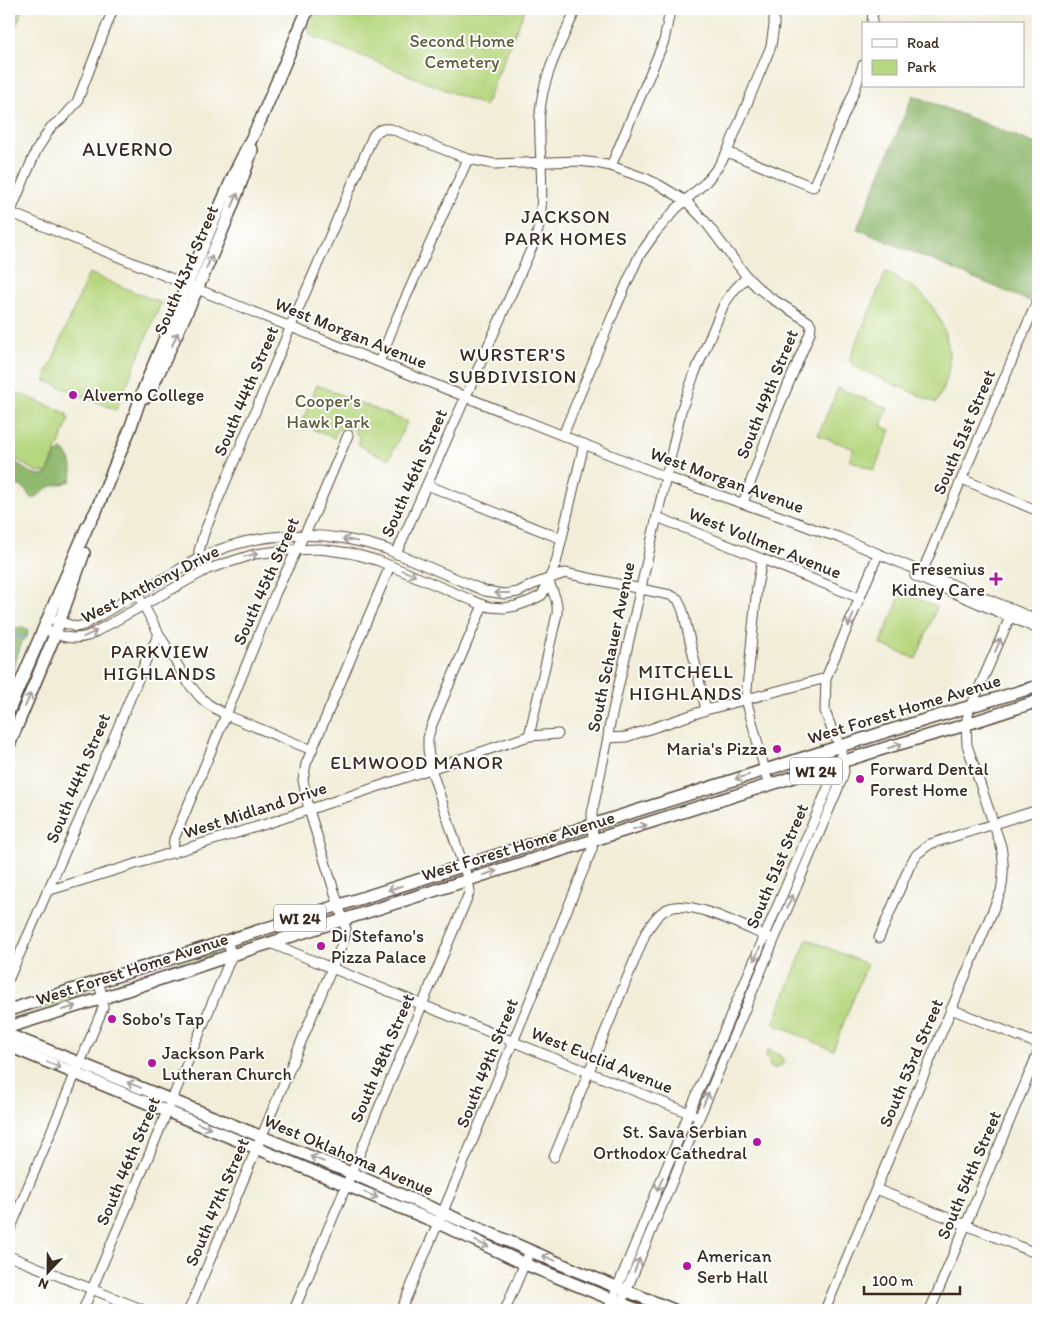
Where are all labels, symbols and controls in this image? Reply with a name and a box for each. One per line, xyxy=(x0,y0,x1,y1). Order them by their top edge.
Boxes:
legend xyxy=(862,22,1024,88)
park label: Second Home Cemetery xyxy=(409,30,515,73)
text: Road xyxy=(907,34,940,52)
text: Park xyxy=(907,58,937,76)
district label: ALVERNO xyxy=(82,137,174,161)
one-way arrow xyxy=(231,192,240,207)
street label: South 43rd Street xyxy=(149,202,223,338)
district label: JACKSON PARK HOMES xyxy=(504,205,628,250)
one-way arrow xyxy=(205,255,215,270)
street label: West Morgan Avenue xyxy=(272,292,430,374)
street label: South 44th Street xyxy=(209,322,283,459)
street label: South 49th Street xyxy=(731,326,803,462)
one-way arrow xyxy=(171,332,181,347)
district label: WURSTER'S SUBDIVISION xyxy=(449,343,577,388)
street label: South 51st Street xyxy=(928,366,1000,498)
place label: Alverno College xyxy=(83,384,204,406)
marker: Alverno College xyxy=(67,389,79,401)
park label: Cooper's Hawk Park xyxy=(287,390,370,433)
street label: South 46th Street xyxy=(376,405,452,540)
street label: West Morgan Avenue xyxy=(647,442,807,518)
street label: West Vollmer Avenue xyxy=(685,502,845,584)
street label: South 45th Street xyxy=(228,513,304,648)
one-way arrow xyxy=(342,535,358,545)
street label: West Anthony Drive xyxy=(77,540,223,628)
one-way arrow xyxy=(242,550,258,559)
place label: Fresenius Kidney Care xyxy=(892,558,985,601)
street label: South Schauer Avenue xyxy=(582,560,640,734)
one-way arrow xyxy=(401,569,416,579)
marker: Fresenius Kidney Care xyxy=(989,572,1003,586)
one-way arrow xyxy=(495,588,511,598)
one-way arrow xyxy=(846,612,855,627)
one-way arrow xyxy=(82,629,97,639)
one-way arrow xyxy=(994,638,1003,653)
district label: PARKVIEW HIGHLANDS xyxy=(103,640,217,685)
district label: MITCHELL HIGHLANDS xyxy=(629,660,743,705)
street label: West Forest Home Avenue xyxy=(805,669,1003,749)
one-way arrow xyxy=(23,693,33,708)
street label: South 44th Street xyxy=(41,709,115,846)
place label: Maria's Pizza xyxy=(667,738,767,760)
one-way arrow xyxy=(886,740,902,750)
marker: Maria's Pizza xyxy=(771,743,783,755)
district label: ELMWOOD MANOR xyxy=(330,751,504,774)
road number: WI 24 xyxy=(790,758,842,784)
place label: Forward Dental Forest Home xyxy=(870,758,989,801)
one-way arrow xyxy=(734,773,750,783)
marker: Forward Dental Forest Home xyxy=(854,773,866,785)
street label: West Midland Drive xyxy=(181,776,329,844)
street label: South 51st Street xyxy=(741,800,813,932)
street label: West Forest Home Avenue xyxy=(419,806,617,886)
one-way arrow xyxy=(631,821,647,831)
one-way arrow xyxy=(482,868,498,877)
one-way arrow xyxy=(388,884,403,893)
one-way arrow xyxy=(786,894,795,909)
road number: WI 24 xyxy=(274,904,326,931)
place label: Di Stefano's Pizza Palace xyxy=(331,925,426,968)
street label: West Forest Home Avenue xyxy=(33,927,231,1011)
marker: Di Stefano's Pizza Palace xyxy=(315,940,327,952)
one-way arrow xyxy=(752,946,762,961)
street label: South 48th Street xyxy=(345,990,419,1126)
street label: South 49th Street xyxy=(451,995,523,1131)
street label: South 53rd Street xyxy=(874,995,948,1131)
one-way arrow xyxy=(61,1003,77,1013)
place label: Sobo's Tap xyxy=(122,1008,204,1030)
marker: Sobo's Tap xyxy=(106,1013,118,1025)
street label: West Euclid Avenue xyxy=(528,1022,676,1098)
place label: Jackson Park Lutheran Church xyxy=(162,1042,292,1085)
marker: Jackson Park Lutheran Church xyxy=(146,1057,158,1069)
one-way arrow xyxy=(46,1061,61,1070)
one-way arrow xyxy=(127,1079,142,1089)
one-way arrow xyxy=(702,1092,712,1107)
street label: South 46th Street xyxy=(91,1093,165,1229)
street label: South 54th Street xyxy=(932,1107,1006,1243)
street label: West Oklahoma Avenue xyxy=(261,1109,437,1201)
place label: St. Sava Serbian Orthodox Cathedral xyxy=(593,1121,747,1164)
one-way arrow xyxy=(196,1122,211,1132)
street label: South 47th Street xyxy=(180,1134,254,1270)
marker: St. Sava Serbian Orthodox Cathedral xyxy=(751,1136,763,1148)
one-way arrow xyxy=(310,1154,325,1164)
one-way arrow xyxy=(655,1176,664,1191)
one-way arrow xyxy=(363,1191,378,1200)
one-way arrow xyxy=(474,1239,489,1249)
place label: American Serb Hall xyxy=(697,1245,772,1288)
north arrow xyxy=(22,1246,72,1296)
one-way arrow xyxy=(541,1253,556,1262)
one-way arrow xyxy=(632,1258,642,1273)
marker: American Serb Hall xyxy=(681,1260,693,1272)
scale bar xyxy=(864,1264,961,1296)
text: 100 m xyxy=(872,1272,914,1290)
text: N xyxy=(36,1274,51,1293)

